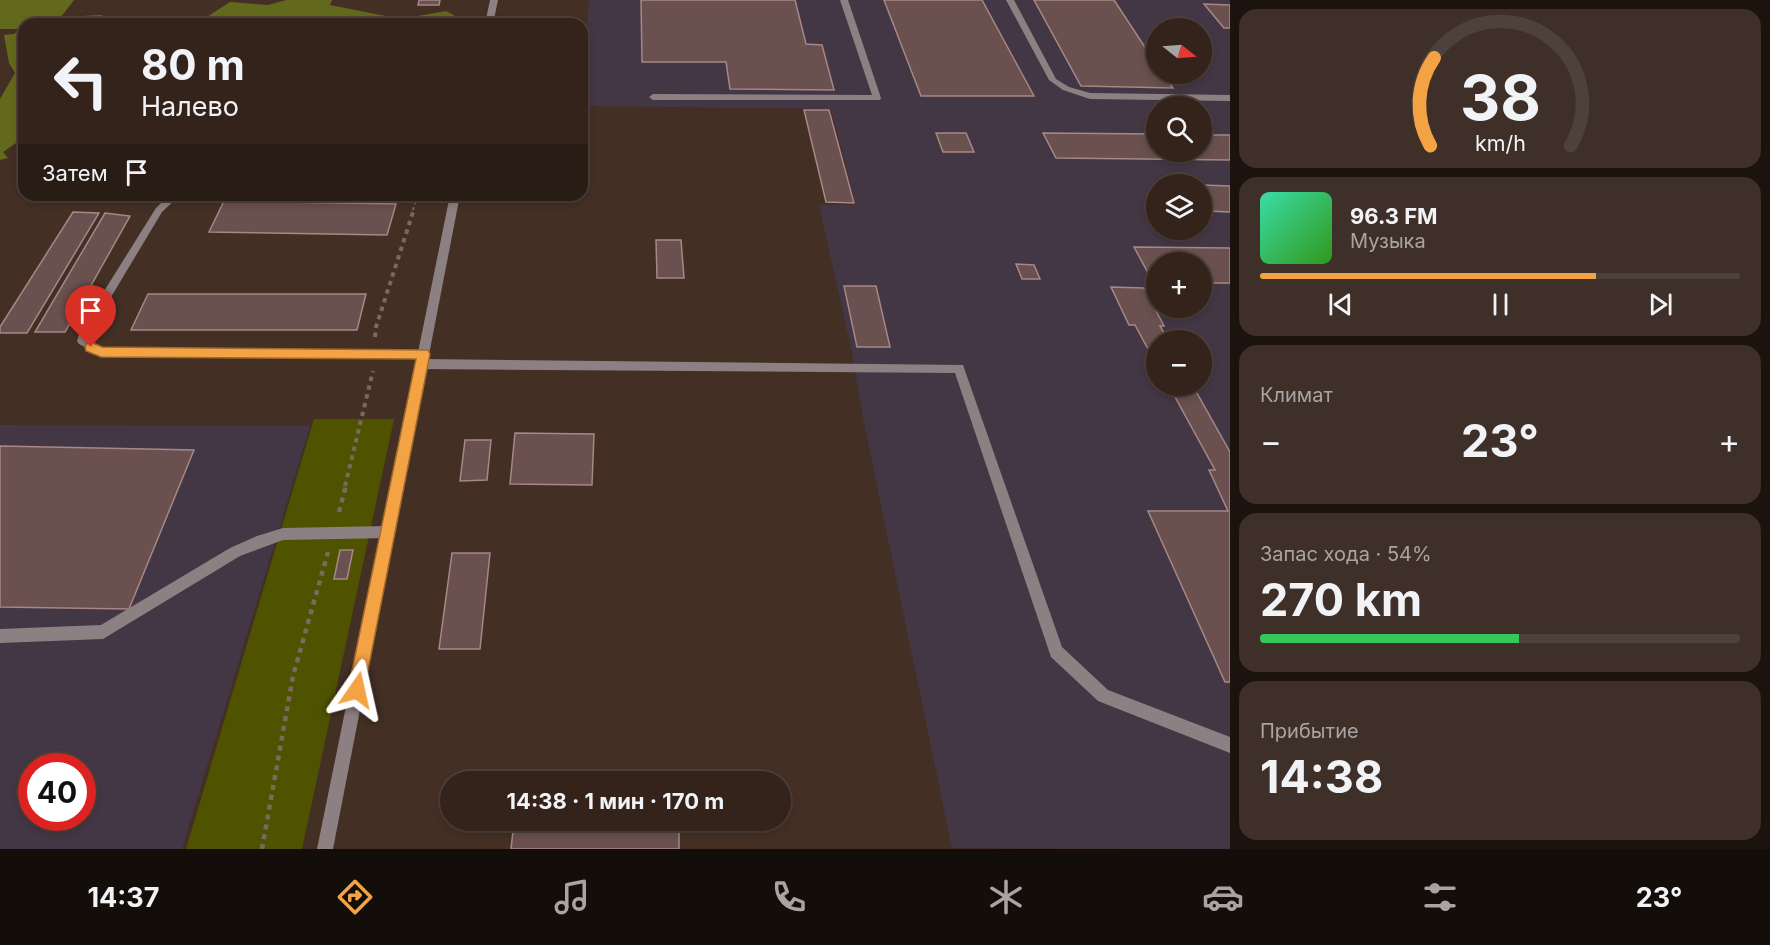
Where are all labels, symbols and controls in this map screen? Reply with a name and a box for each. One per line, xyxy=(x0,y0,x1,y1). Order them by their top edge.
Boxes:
north arrow xyxy=(1146,18,1212,84)
map controls xyxy=(1146,18,1212,396)
text: 80 m xyxy=(141,39,245,90)
icon: left xyxy=(42,42,120,120)
text: 38 xyxy=(1460,60,1540,135)
text: Налево xyxy=(141,90,239,123)
button: search xyxy=(1146,96,1212,162)
text: km/h xyxy=(1475,130,1525,156)
icon: arrive xyxy=(120,156,153,189)
text: Затем xyxy=(42,160,108,186)
button: layers xyxy=(1146,174,1212,240)
text: 96.3 FM xyxy=(1350,203,1438,229)
text: Музыка xyxy=(1350,229,1426,253)
button: + xyxy=(1146,252,1212,318)
pin xyxy=(65,285,116,347)
icon: previous xyxy=(1324,288,1357,321)
icon: pause xyxy=(1484,288,1517,321)
icon: next xyxy=(1644,288,1677,321)
icon: arrive xyxy=(74,294,107,327)
button: − xyxy=(1146,330,1212,396)
text: Климат xyxy=(1260,383,1333,407)
text: 23° xyxy=(1461,413,1539,468)
text: − xyxy=(1260,421,1282,461)
text: + xyxy=(1718,421,1740,461)
text: Запас хода · 54% xyxy=(1260,542,1432,566)
text: 270 km xyxy=(1260,572,1422,627)
position arrow xyxy=(325,658,389,722)
text: Прибытие xyxy=(1260,719,1359,743)
text: 14:38 xyxy=(1260,749,1383,804)
speed limit sign: 40 xyxy=(18,753,96,831)
text: 14:38 · 1 мин · 170 m xyxy=(507,788,724,814)
icon: directions xyxy=(334,876,376,918)
icon: music xyxy=(551,876,593,918)
icon: phone xyxy=(768,876,810,918)
icon: climate xyxy=(985,876,1027,918)
icon: car xyxy=(1202,876,1244,918)
icon: filters xyxy=(1419,876,1461,918)
text: 14:37 xyxy=(87,881,160,914)
text: 23° xyxy=(1636,881,1683,914)

